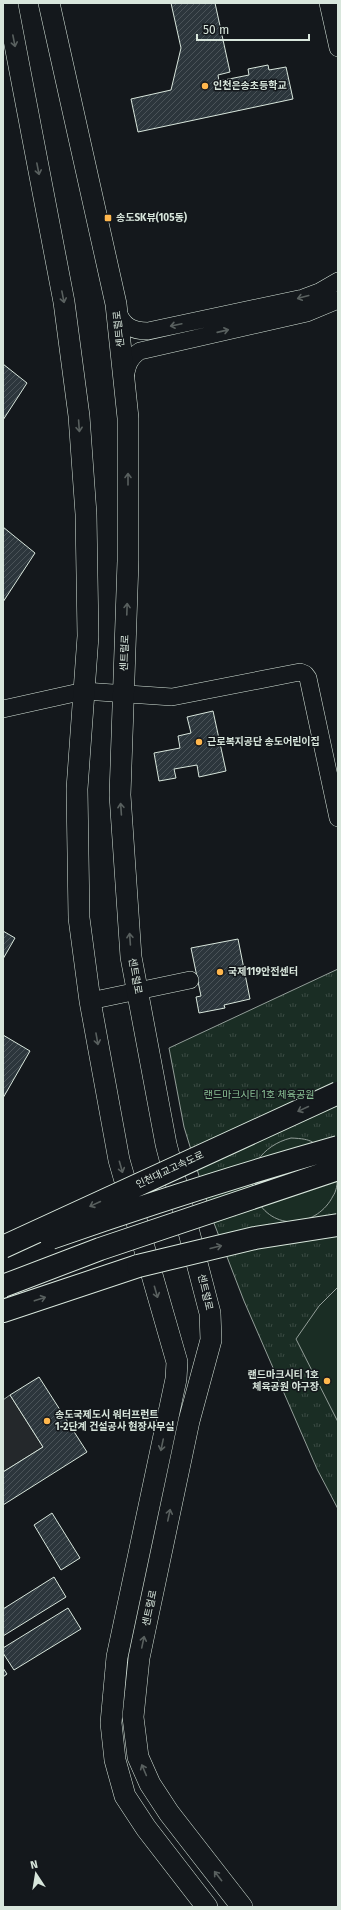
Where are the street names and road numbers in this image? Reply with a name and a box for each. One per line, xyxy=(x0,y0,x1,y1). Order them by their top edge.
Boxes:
street label: 센트럴로 xyxy=(111,310,127,348)
street label: 센트럴로 xyxy=(118,634,132,672)
street label: 센트럴로 xyxy=(126,957,144,995)
street label: 인천대교고속도로 xyxy=(134,1149,206,1191)
street label: 센트럴로 xyxy=(195,1273,215,1311)
street label: 센트럴로 xyxy=(140,1589,160,1627)

